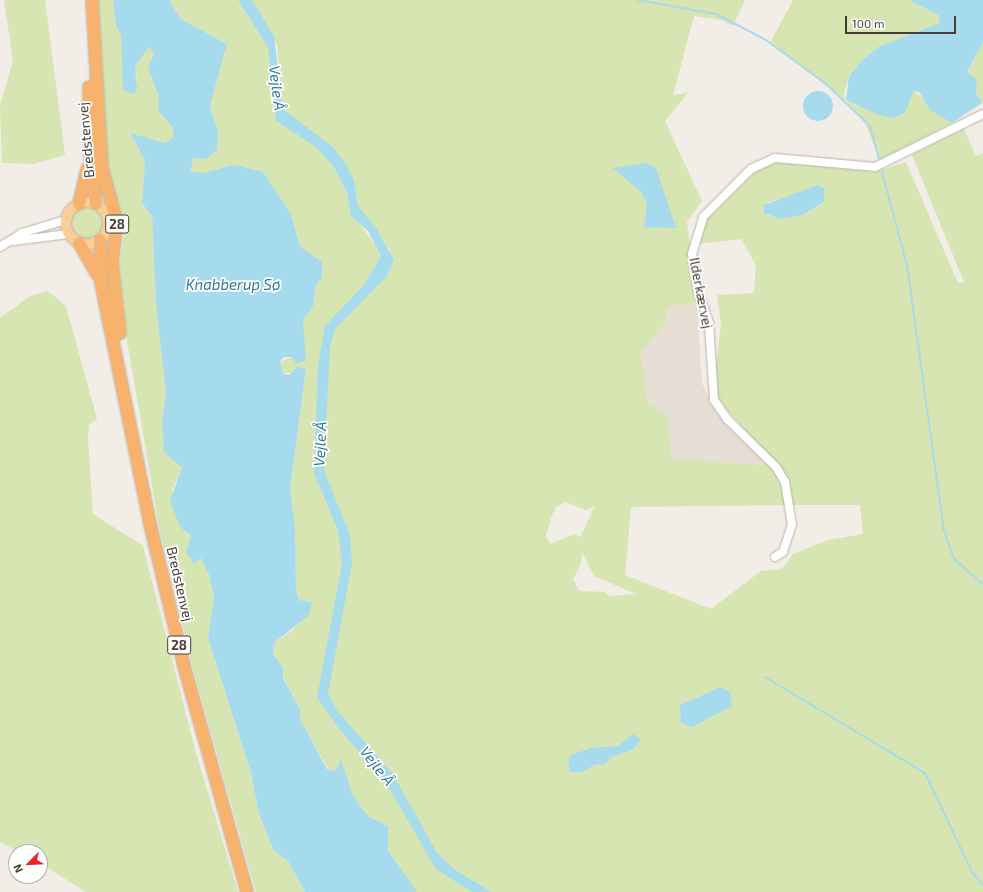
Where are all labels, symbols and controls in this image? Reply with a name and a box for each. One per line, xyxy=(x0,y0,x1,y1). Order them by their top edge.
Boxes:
scale bar xyxy=(847,8,958,34)
text: 100 m xyxy=(852,16,884,30)
water label: Vejle Å xyxy=(265,64,289,112)
street label: Bredstenvej xyxy=(74,101,98,179)
road number: 28 xyxy=(105,213,129,235)
street label: Ilderkærvej xyxy=(686,256,716,330)
water label: Knabberup Sø xyxy=(186,276,280,294)
water label: Vejle Å xyxy=(310,421,330,467)
street label: Bredstenvej xyxy=(163,545,197,623)
road number: 28 xyxy=(167,634,191,656)
water label: Vejle Å xyxy=(356,743,398,789)
north arrow xyxy=(8,844,48,884)
text: N xyxy=(10,862,25,875)

